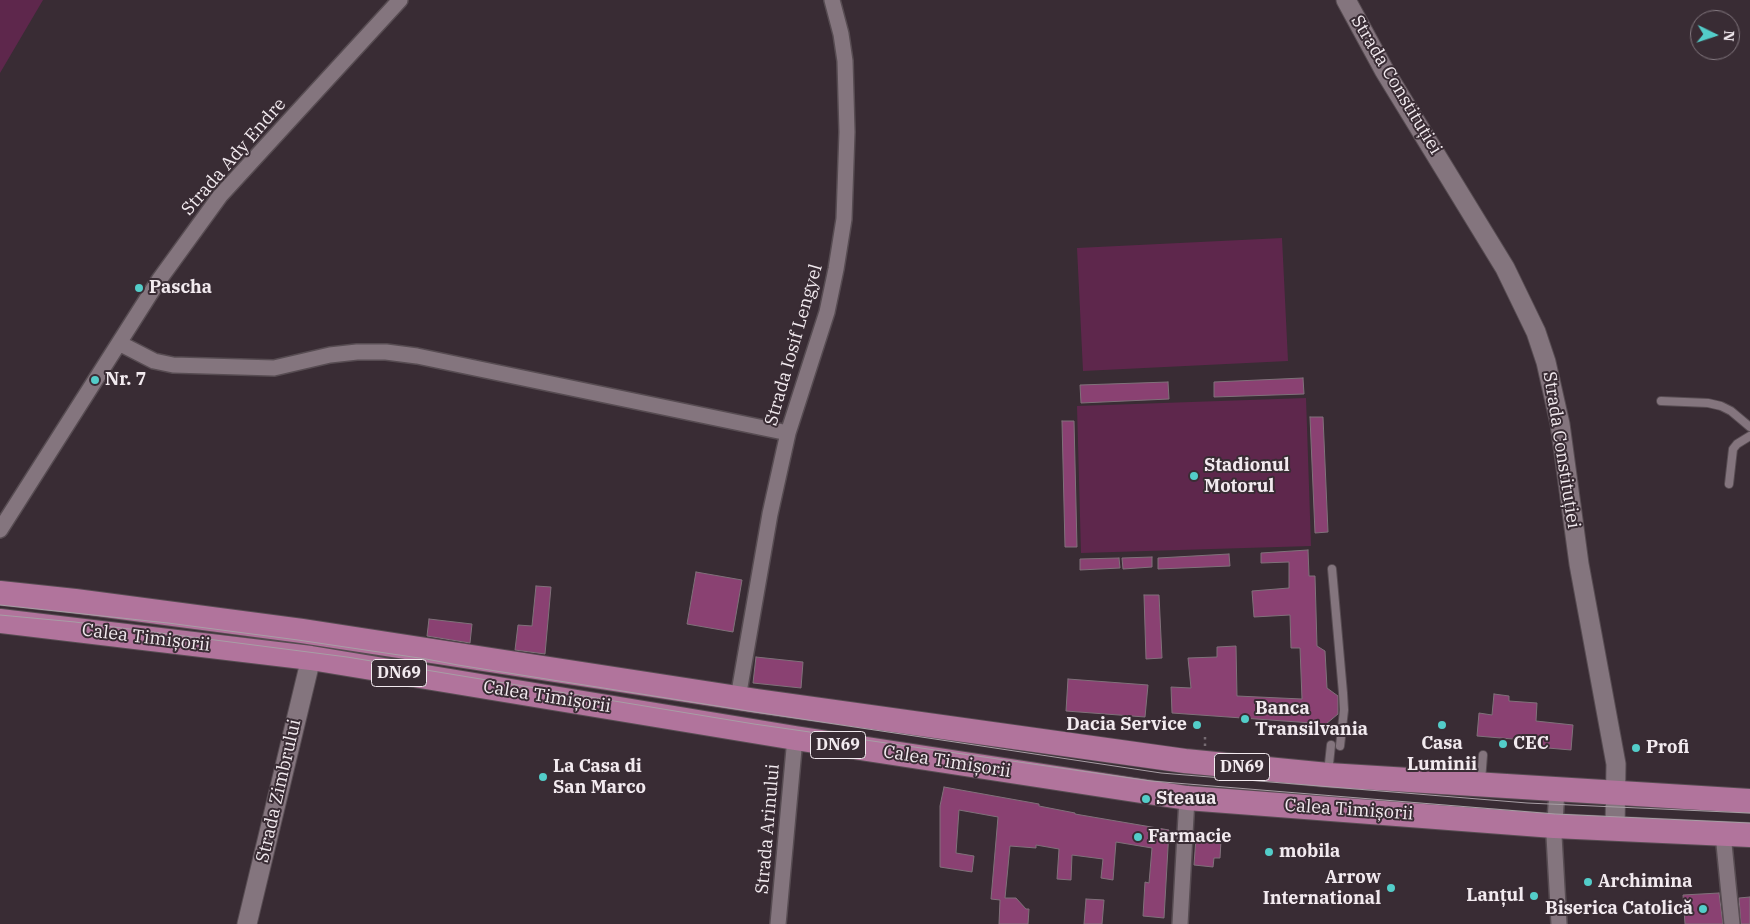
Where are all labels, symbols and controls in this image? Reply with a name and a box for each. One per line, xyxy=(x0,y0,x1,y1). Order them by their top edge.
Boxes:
north arrow xyxy=(1690,10,1740,60)
street label: Strada Constituției xyxy=(1346,12,1446,158)
text: N xyxy=(1720,30,1738,42)
street label: Strada Ady Endre xyxy=(177,94,291,220)
street label: Strada Iosif Lengyel xyxy=(761,262,827,428)
place label: Pascha xyxy=(149,277,212,299)
marker: Pascha xyxy=(133,282,145,294)
place label: Nr. 7 xyxy=(105,369,146,391)
street label: Strada Constituției xyxy=(1538,370,1584,530)
marker: Nr. 7 xyxy=(89,374,101,386)
place label: Stadionul Motorul xyxy=(1204,455,1290,498)
marker: Stadionul Motorul xyxy=(1188,470,1200,482)
street label: Calea Timișorii xyxy=(81,619,211,657)
road number: DN69 xyxy=(372,660,426,686)
street label: Calea Timișorii xyxy=(482,676,612,718)
place label: Banca Transilvania xyxy=(1255,698,1368,741)
marker: Banca Transilvania xyxy=(1239,713,1251,725)
place label: Dacia Service xyxy=(1066,714,1187,736)
street label: Strada Zimbrului xyxy=(252,717,306,865)
marker: Dacia Service xyxy=(1191,719,1203,731)
marker: Casa Luminii xyxy=(1436,719,1448,731)
road number: DN69 xyxy=(810,732,866,758)
place label: Casa Luminii xyxy=(1407,733,1477,776)
place label: CEC xyxy=(1513,733,1549,755)
place label: Profi xyxy=(1646,737,1689,759)
marker: CEC xyxy=(1497,738,1509,750)
street label: Calea Timișorii xyxy=(882,741,1012,783)
marker: Profi xyxy=(1630,742,1642,754)
road number: DN69 xyxy=(1214,754,1270,780)
place label: La Casa di San Marco xyxy=(553,756,646,799)
street label: Strada Arinului xyxy=(752,763,784,895)
marker: La Casa di San Marco xyxy=(537,771,549,783)
place label: Steaua xyxy=(1156,788,1217,810)
marker: Steaua xyxy=(1140,793,1152,805)
street label: Calea Timișorii xyxy=(1284,795,1414,825)
place label: Farmacie xyxy=(1148,826,1232,848)
marker: Farmacie xyxy=(1132,831,1144,843)
place label: mobila xyxy=(1279,841,1340,863)
marker: mobila xyxy=(1263,846,1275,858)
place label: Arrow International xyxy=(1263,867,1381,910)
place label: Archimina xyxy=(1598,871,1693,893)
marker: Archimina xyxy=(1582,876,1594,888)
marker: Arrow International xyxy=(1385,882,1397,894)
place label: Lanțul xyxy=(1466,885,1524,907)
marker: Lanțul xyxy=(1528,890,1540,902)
place label: Biserica Catolică xyxy=(1545,898,1693,920)
marker: Biserica Catolică xyxy=(1697,903,1709,915)

